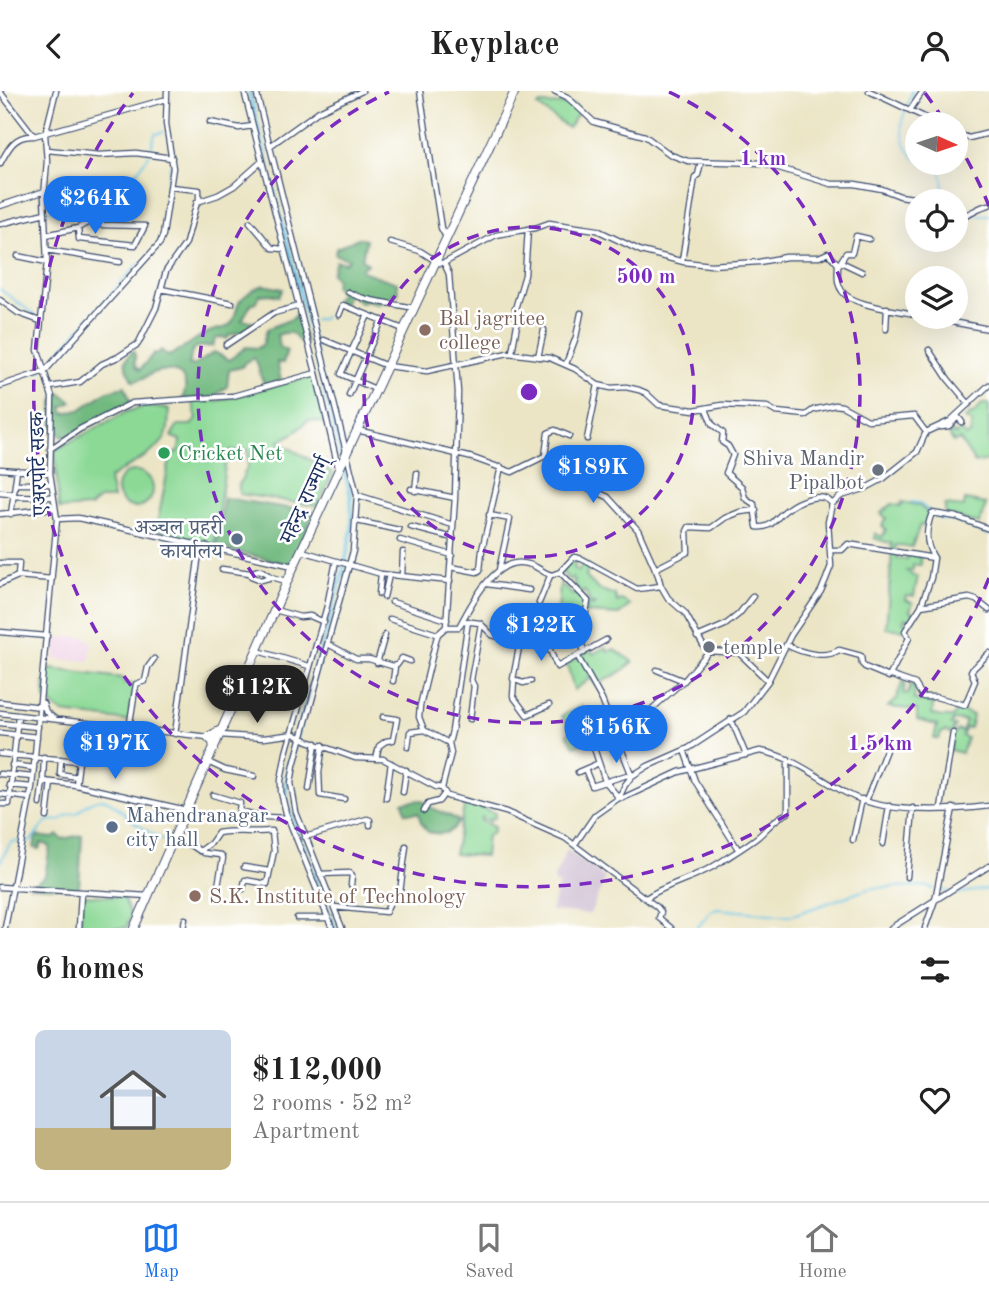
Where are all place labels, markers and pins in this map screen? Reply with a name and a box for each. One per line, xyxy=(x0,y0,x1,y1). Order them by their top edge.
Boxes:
pin: $264K xyxy=(46,177,144,236)
place label: Bal jagritee college xyxy=(439,309,545,354)
marker: Bal jagritee college xyxy=(417,322,433,338)
centre of rings xyxy=(517,380,541,404)
place label: Cricket Net xyxy=(178,444,283,465)
marker: Cricket Net xyxy=(156,445,172,461)
pin: $189K xyxy=(544,445,642,505)
place label: Shiva Mandir Pipalbot xyxy=(743,449,864,494)
marker: Shiva Mandir Pipalbot xyxy=(870,462,886,478)
place label: अञ्चल प्रहरी कार्यालय xyxy=(134,515,224,563)
marker: अञ्चल प्रहरी कार्यालय xyxy=(229,531,245,547)
pin: $122K xyxy=(492,603,590,663)
place label: temple xyxy=(723,638,783,659)
marker: temple xyxy=(701,639,717,655)
pin: $112K xyxy=(208,665,306,725)
pin: $156K xyxy=(567,705,665,765)
pin: $197K xyxy=(66,721,164,781)
place label: Mahendranagar city hall xyxy=(126,806,269,851)
marker: Mahendranagar city hall xyxy=(104,819,120,835)
place label: S.K. Institute of Technology xyxy=(209,887,466,908)
marker: S.K. Institute of Technology xyxy=(187,888,203,904)

